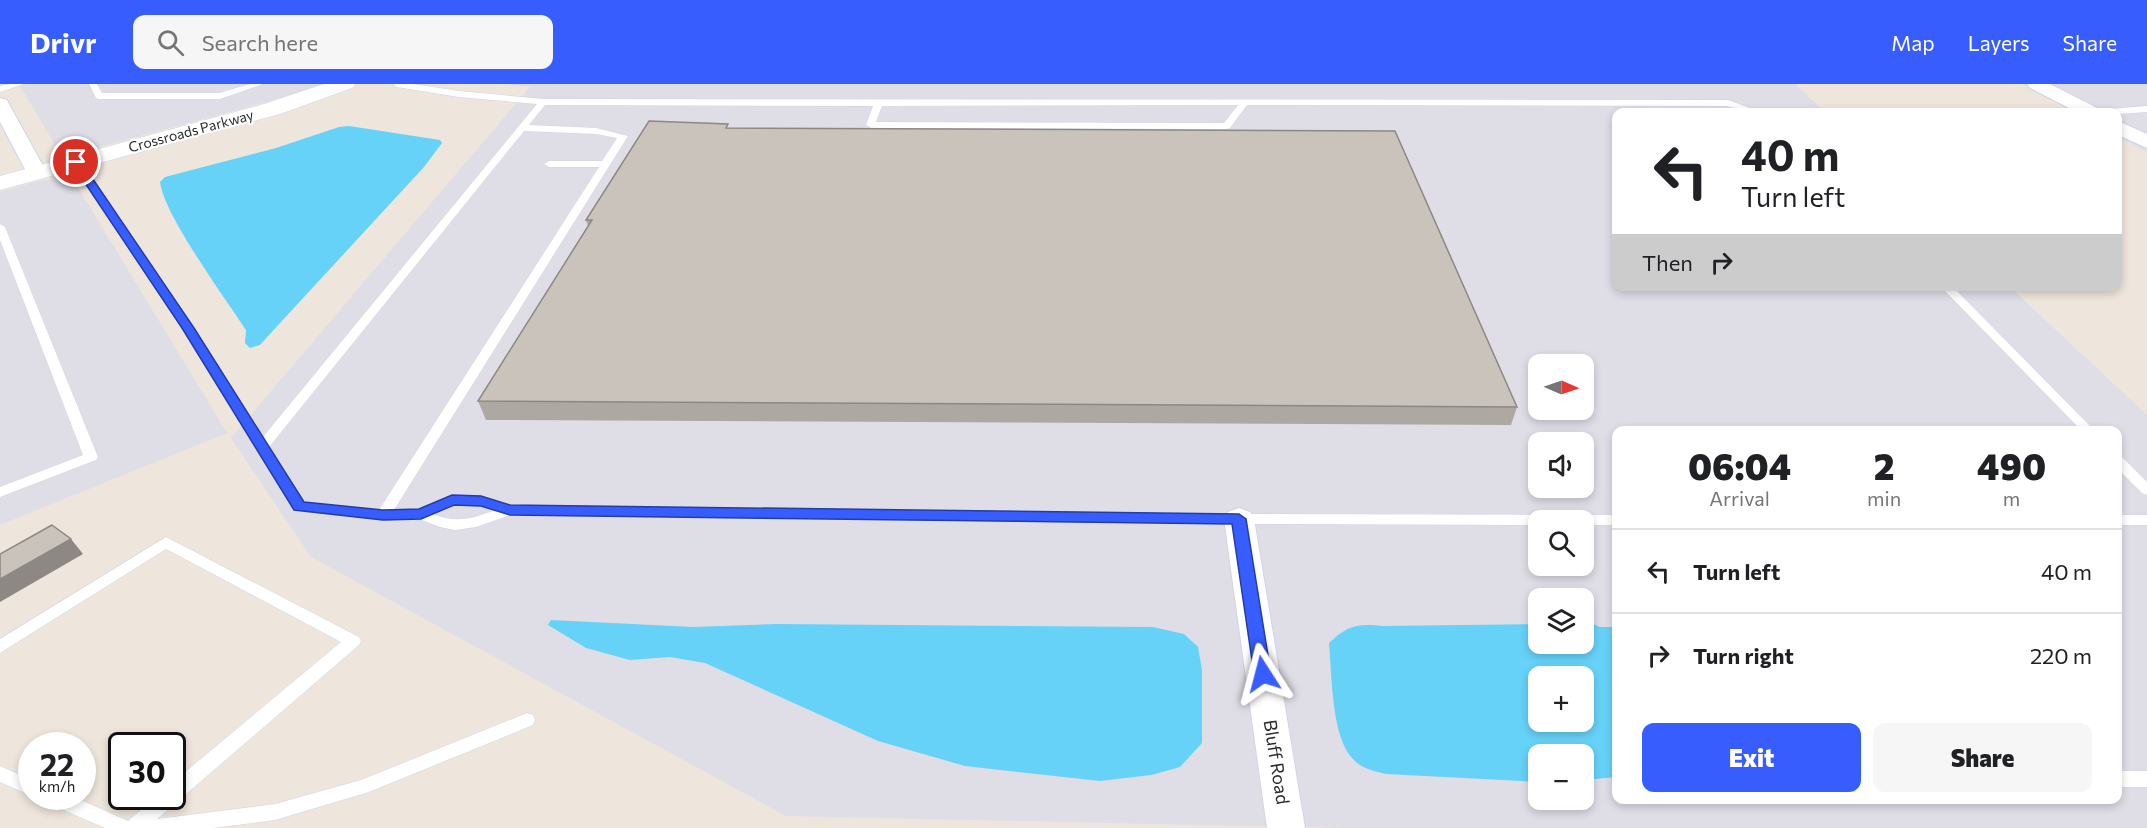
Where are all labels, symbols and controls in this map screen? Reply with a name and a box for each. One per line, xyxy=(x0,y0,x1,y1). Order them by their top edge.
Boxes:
search box xyxy=(133,15,553,69)
text: Drivr xyxy=(30,25,97,59)
icon: search xyxy=(154,26,187,59)
text: Search here xyxy=(202,29,318,56)
text: Map xyxy=(1891,30,1935,55)
text: Layers xyxy=(1968,30,2030,55)
text: Share xyxy=(2063,30,2117,55)
street label: Crossroads Parkway xyxy=(126,106,255,155)
text: 40 m xyxy=(1741,128,1839,180)
icon: left xyxy=(1642,132,1720,210)
pin xyxy=(50,136,101,187)
icon: arrive xyxy=(59,145,92,178)
text: Turn left xyxy=(1741,180,1845,213)
icon: right xyxy=(1705,246,1738,279)
text: Then xyxy=(1642,249,1693,276)
north arrow xyxy=(1528,354,1594,420)
map controls xyxy=(1528,354,1594,810)
button: sound xyxy=(1528,432,1594,498)
text: 06:04 xyxy=(1688,443,1791,487)
text: 2 xyxy=(1874,443,1895,487)
text: 490 xyxy=(1977,443,2046,487)
text: Arrival xyxy=(1709,486,1770,510)
text: min xyxy=(1867,486,1901,510)
text: m xyxy=(2003,486,2020,510)
button: search xyxy=(1528,510,1594,576)
icon: left xyxy=(1642,555,1675,588)
text: Turn left xyxy=(1693,558,1780,585)
text: 40 m xyxy=(2041,558,2092,585)
button: layers xyxy=(1528,588,1594,654)
icon: right xyxy=(1642,639,1675,672)
position arrow xyxy=(1231,642,1295,706)
text: Turn right xyxy=(1693,642,1794,669)
text: 220 m xyxy=(2030,642,2092,669)
button: + xyxy=(1528,666,1594,732)
street label: Bluff Road xyxy=(1259,718,1295,806)
button: Exit xyxy=(1642,723,1861,792)
button: Share xyxy=(1873,723,2092,792)
speed limit sign: 30 xyxy=(108,732,186,810)
button: − xyxy=(1528,744,1594,810)
text: 22 xyxy=(40,745,74,782)
text: km/h xyxy=(39,777,75,795)

